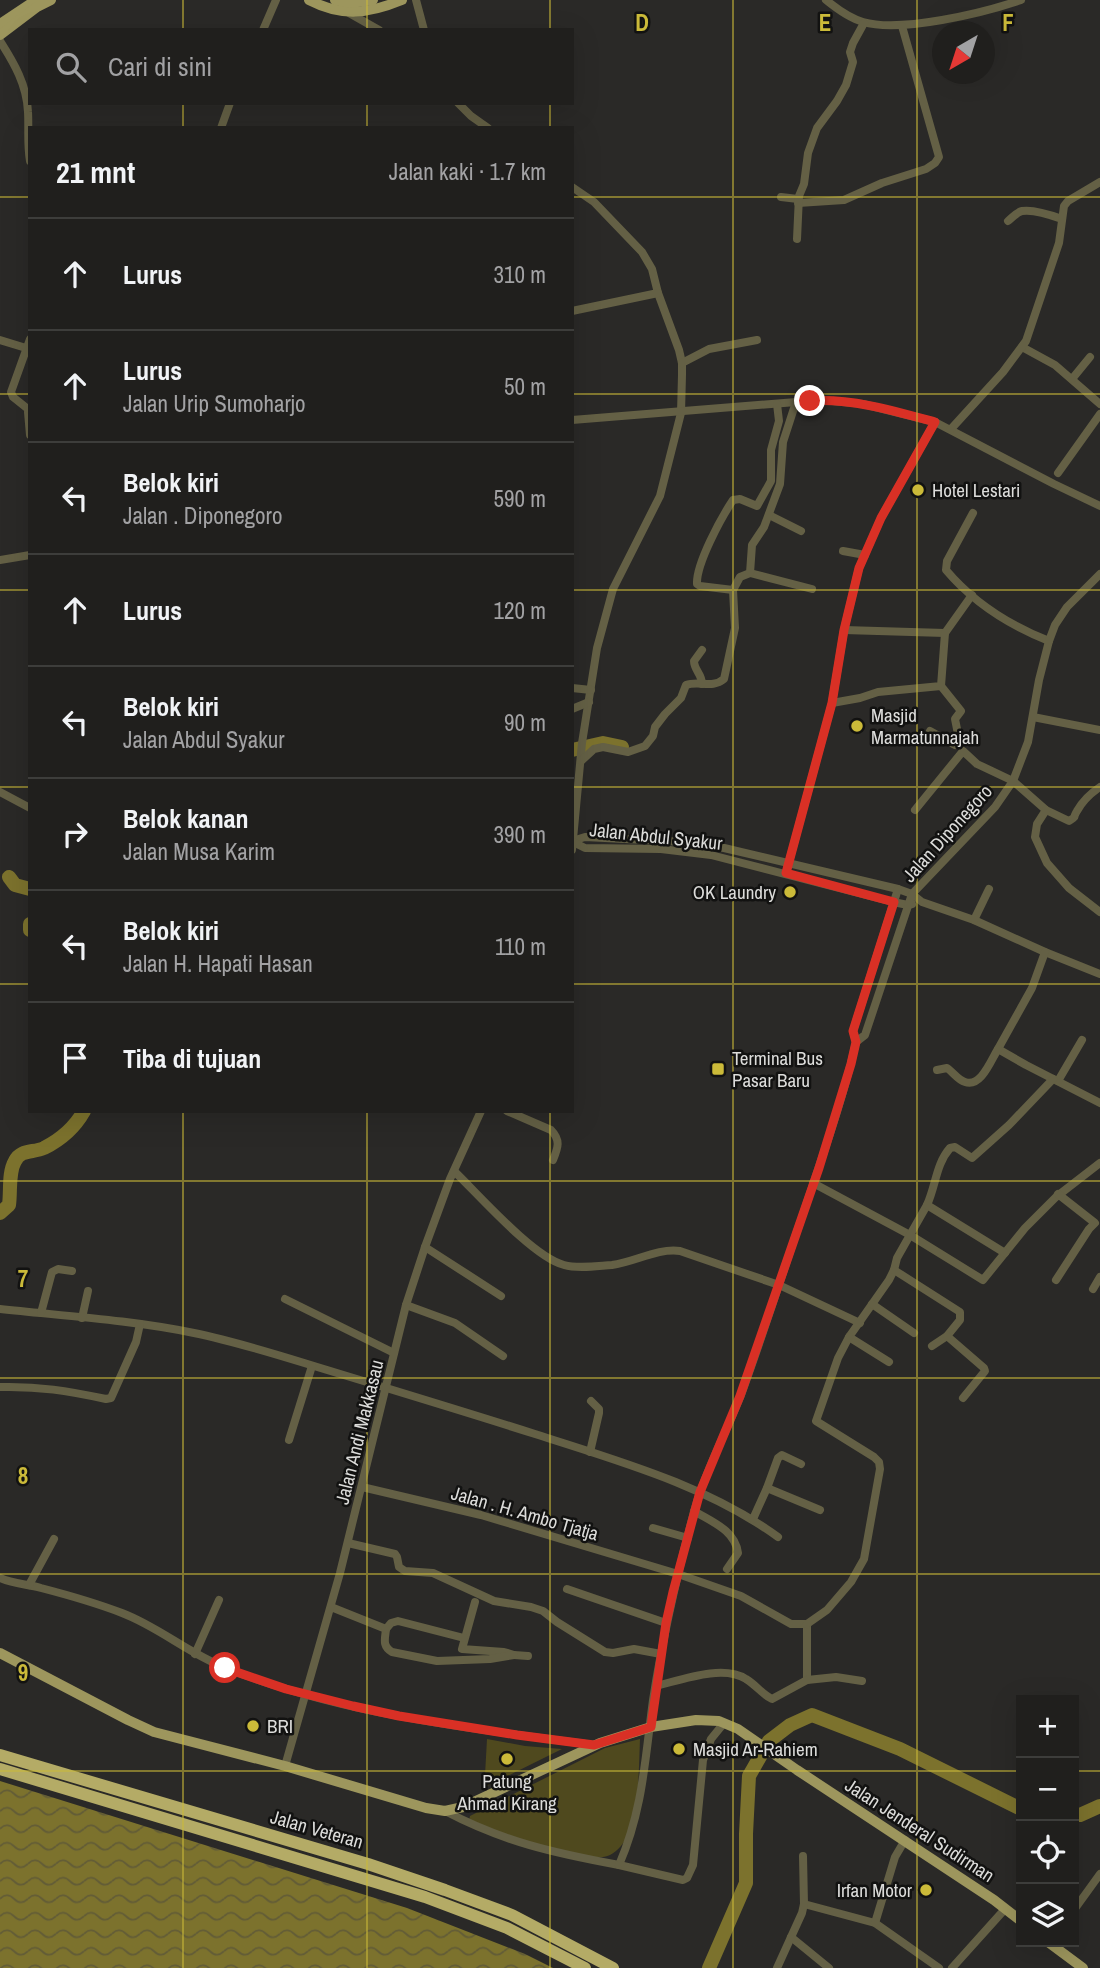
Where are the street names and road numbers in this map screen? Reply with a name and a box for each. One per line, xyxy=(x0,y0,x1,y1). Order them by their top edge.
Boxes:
street label: Jalan Diponegoro xyxy=(896,779,998,887)
street label: Jalan Abdul Syakur xyxy=(588,816,724,856)
street label: Jalan Andi Makkasau xyxy=(328,1357,390,1507)
street label: Jalan . H. Ambo Tjatja xyxy=(448,1480,602,1547)
street label: Jalan Jenderal Sudirman xyxy=(840,1772,1000,1888)
street label: Jalan Veteran xyxy=(268,1803,366,1855)

